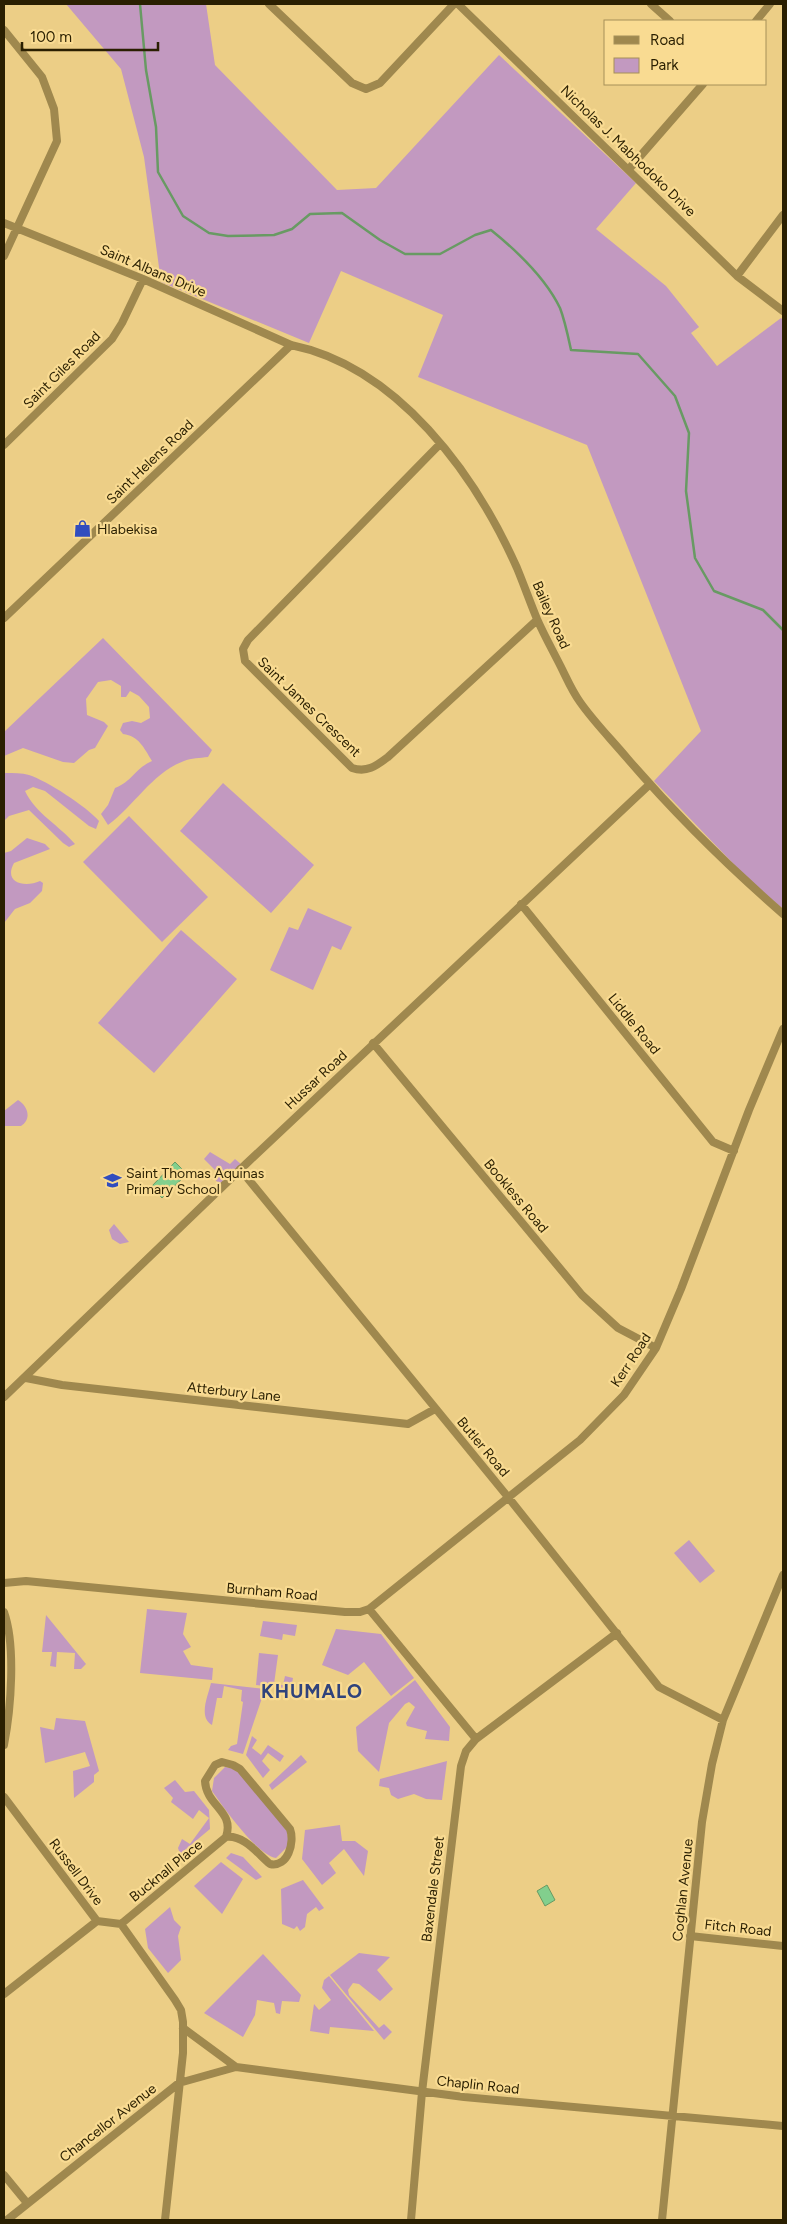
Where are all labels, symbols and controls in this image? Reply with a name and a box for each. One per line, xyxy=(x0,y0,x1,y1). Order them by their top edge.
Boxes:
scale bar xyxy=(22,20,159,52)
legend xyxy=(604,20,767,85)
text: 100 m xyxy=(30,28,72,46)
text: Road xyxy=(650,31,685,49)
text: Park xyxy=(650,56,679,74)
street label: Nicholas J. Mabhodoko Drive xyxy=(557,82,699,220)
street label: Saint Albans Drive xyxy=(97,241,209,301)
street label: Saint Giles Road xyxy=(20,328,104,412)
street label: Saint Helens Road xyxy=(103,416,197,508)
shop icon: Hlabekisa xyxy=(73,519,93,539)
place label: Hlabekisa xyxy=(97,521,157,538)
street label: Bailey Road xyxy=(528,578,574,652)
street label: Saint James Crescent xyxy=(254,653,364,761)
street label: Liddle Road xyxy=(604,990,664,1058)
street label: Hussar Road xyxy=(281,1047,351,1113)
street label: Bookless Road xyxy=(480,1156,552,1236)
place label: Saint Thomas Aquinas Primary School xyxy=(126,1165,264,1198)
school or university icon: Saint Thomas Aquinas Primary School xyxy=(102,1171,122,1191)
street label: Kerr Road xyxy=(607,1330,655,1390)
street label: Atterbury Lane xyxy=(186,1379,282,1405)
street label: Butler Road xyxy=(453,1414,513,1480)
street label: Burnham Road xyxy=(226,1580,318,1604)
district label: KHUMALO xyxy=(261,1680,363,1703)
street label: Russell Drive xyxy=(45,1835,107,1909)
street label: Baxendale Street xyxy=(418,1835,448,1943)
street label: Bucknall Place xyxy=(126,1836,206,1906)
street label: Coghlan Avenue xyxy=(669,1838,697,1942)
street label: Fitch Road xyxy=(704,1916,772,1940)
street label: Chaplin Road xyxy=(436,2072,520,2098)
street label: Chancellor Avenue xyxy=(56,2080,160,2166)

